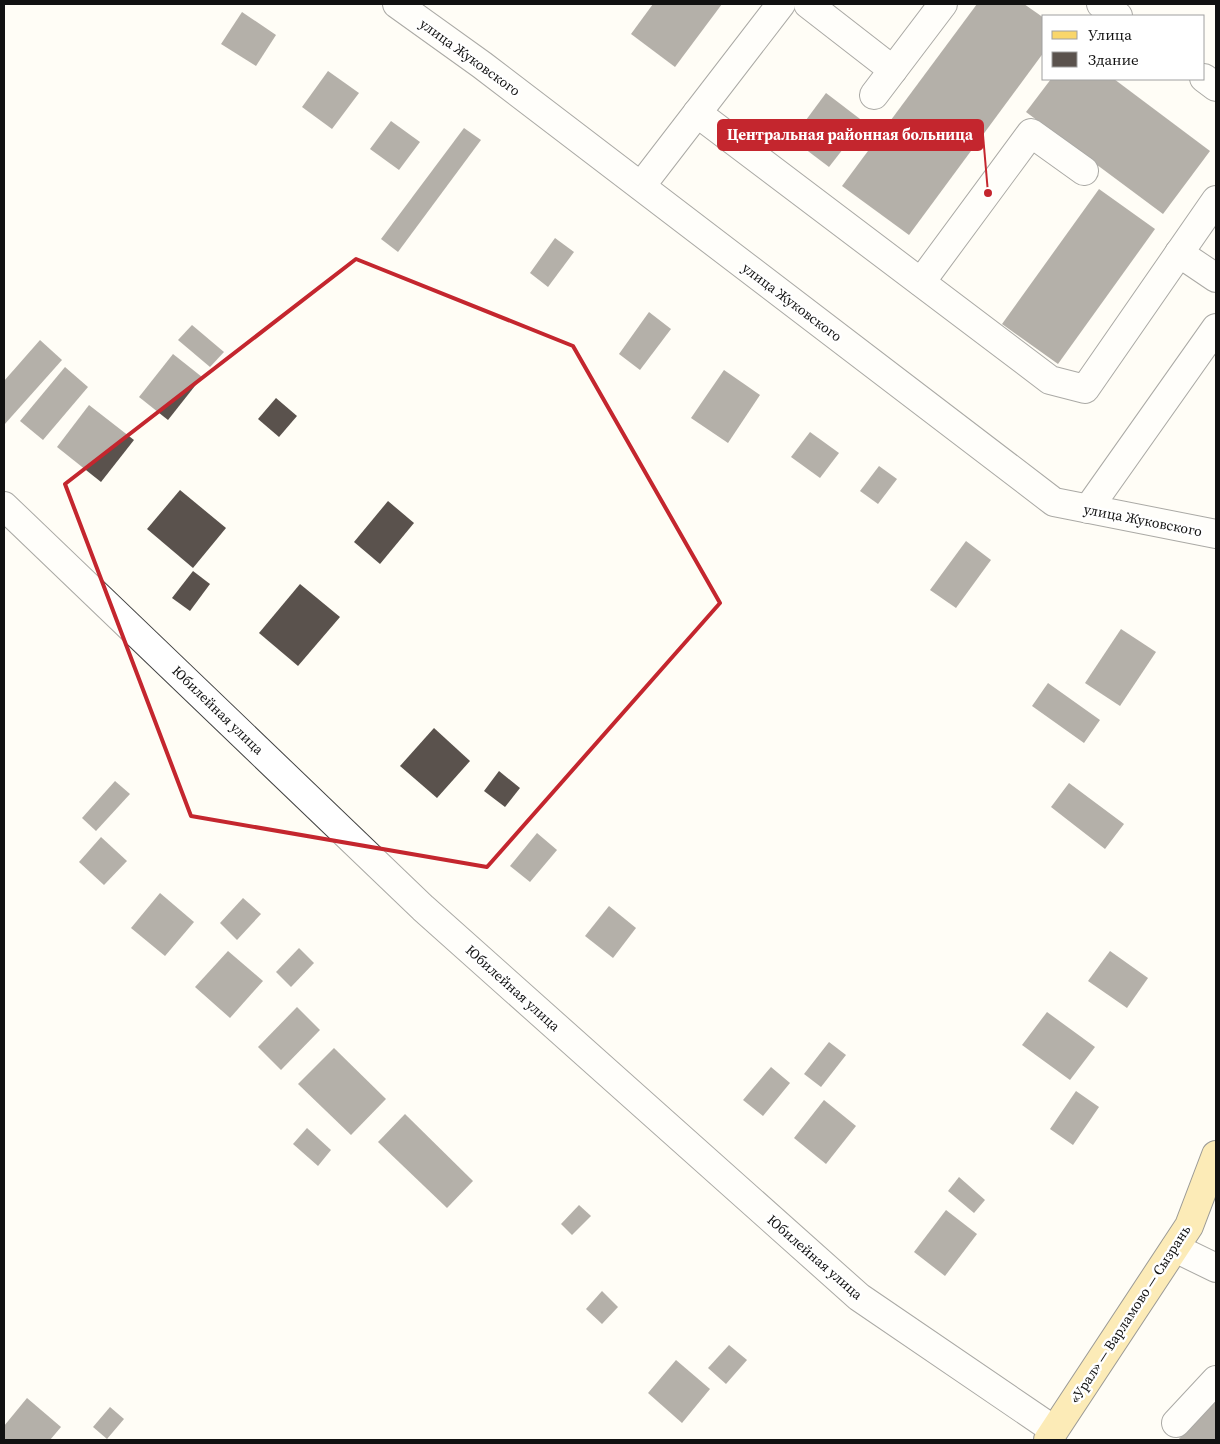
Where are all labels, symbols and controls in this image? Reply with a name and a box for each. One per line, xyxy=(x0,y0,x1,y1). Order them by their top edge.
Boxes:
street label: улица Жуковского xyxy=(415,14,525,101)
legend xyxy=(1042,15,1205,80)
text: Улица xyxy=(1088,24,1132,45)
text: Здание xyxy=(1088,49,1139,70)
callout: Центральная районная больница xyxy=(718,120,983,150)
text: Центральная районная больница xyxy=(727,124,974,145)
street label: улица Жуковского xyxy=(738,258,846,346)
street label: улица Жуковского xyxy=(1082,499,1204,541)
street label: Юбилейная улица xyxy=(168,661,269,760)
street label: Юбилейная улица xyxy=(461,940,565,1036)
street label: Юбилейная улица xyxy=(763,1210,868,1305)
street label: «Урал» — Варламово — Сызрань xyxy=(1065,1221,1195,1407)

